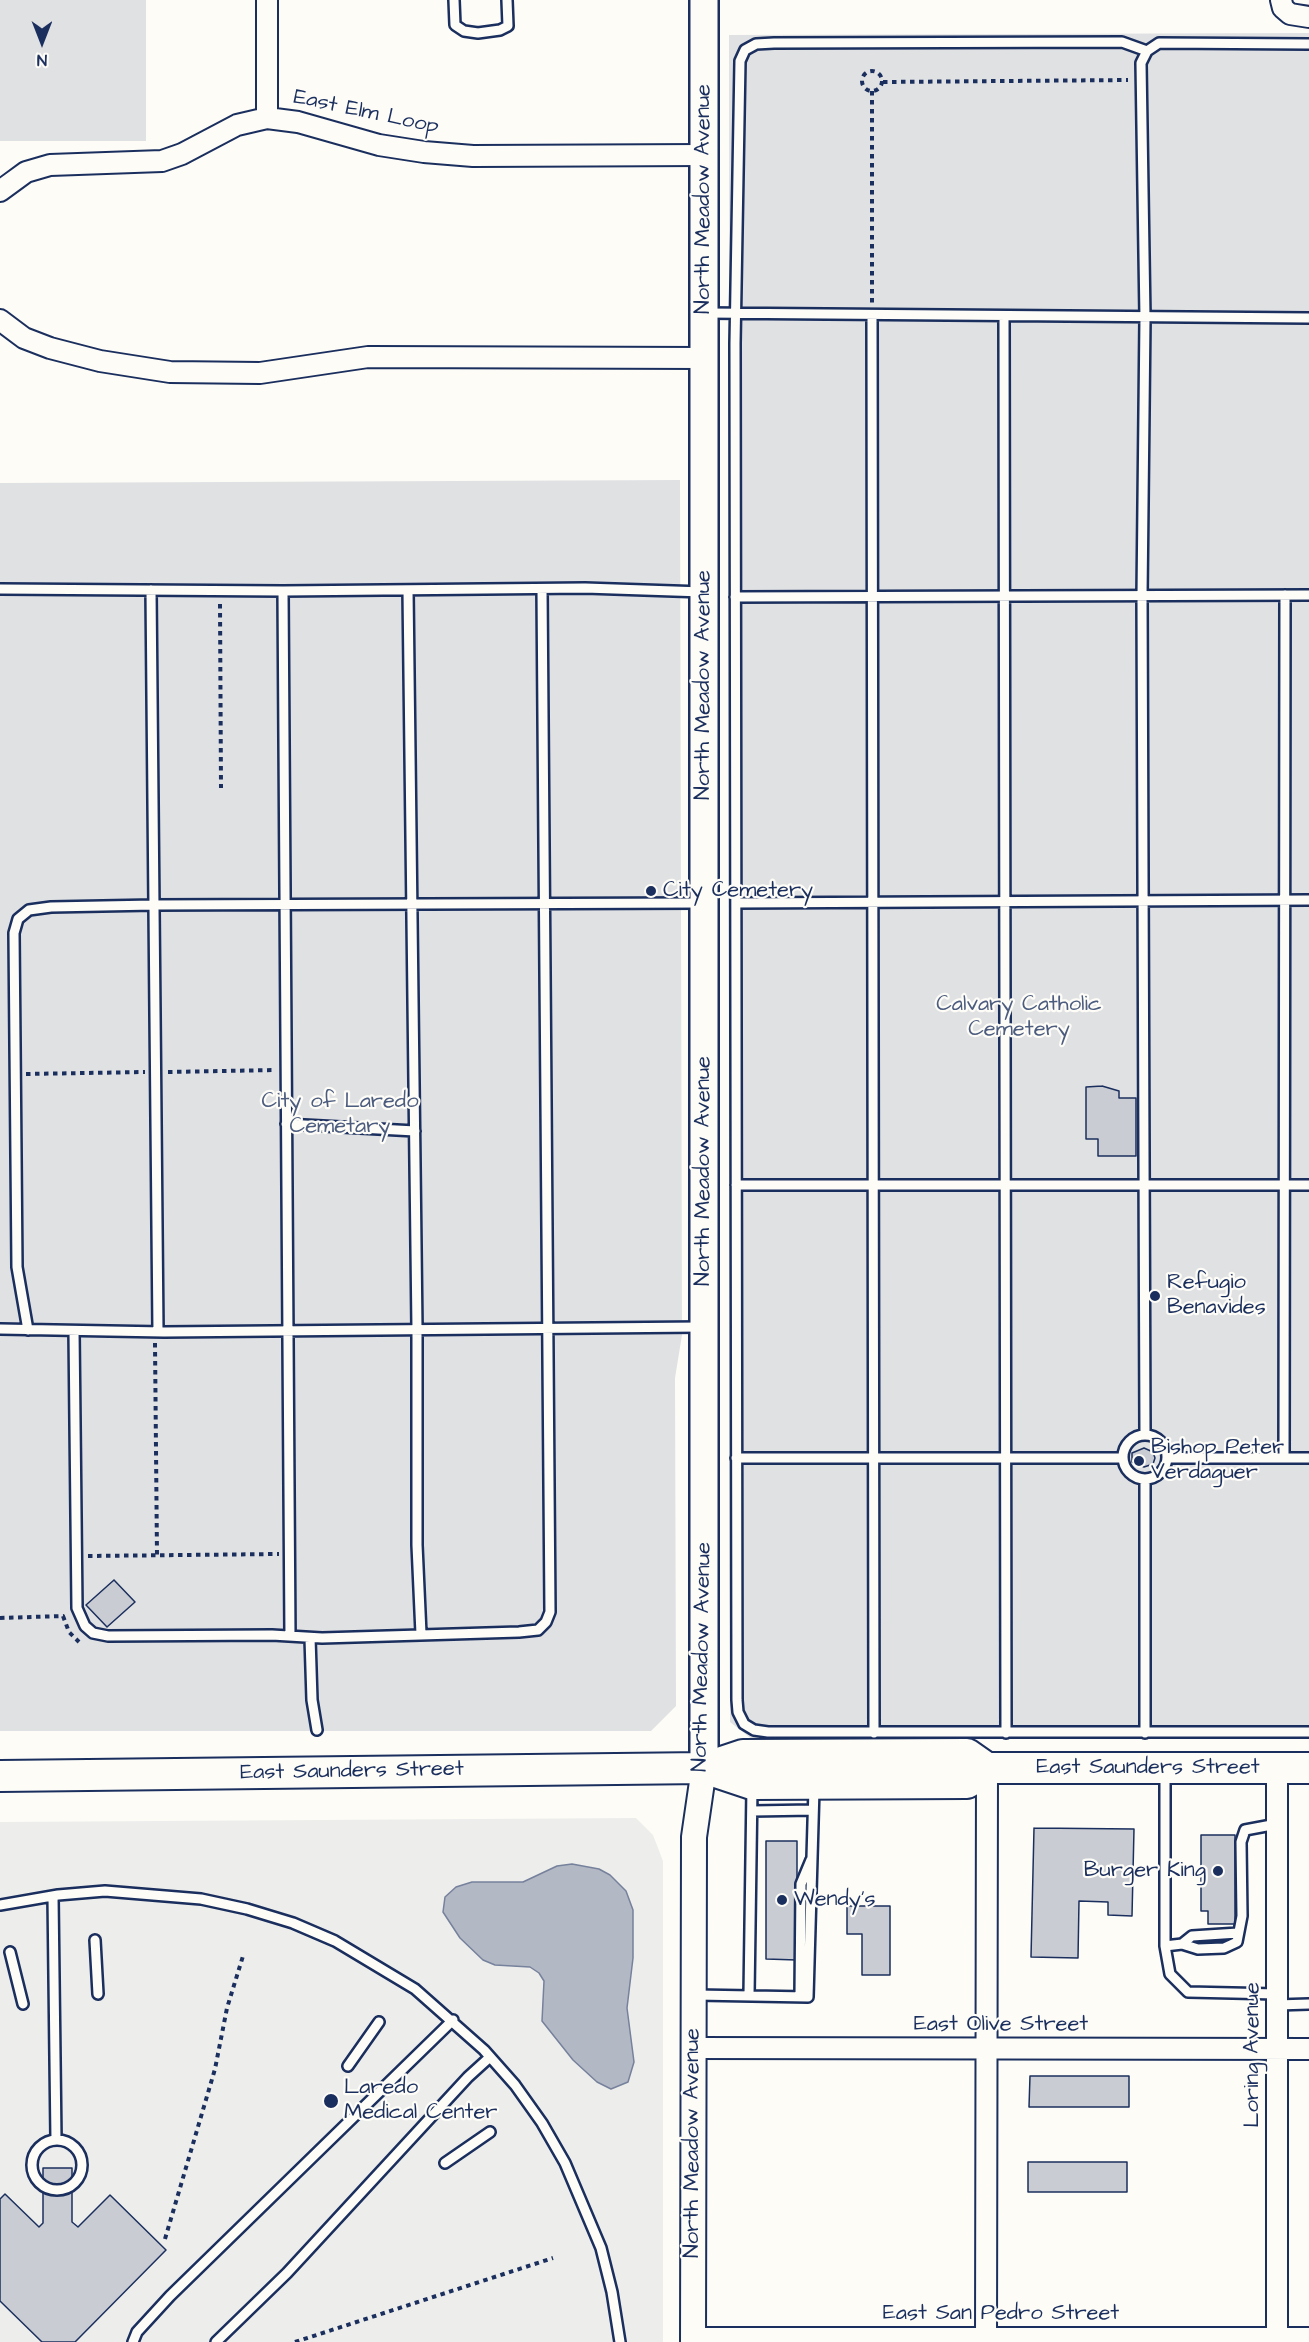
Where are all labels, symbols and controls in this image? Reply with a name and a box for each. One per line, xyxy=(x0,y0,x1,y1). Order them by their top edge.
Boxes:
north arrow xyxy=(12,12,72,72)
text: N xyxy=(37,49,47,71)
street label: North Meadow Avenue xyxy=(691,84,717,314)
street label: East Elm Loop xyxy=(291,85,441,141)
street label: North Meadow Avenue xyxy=(691,570,717,800)
place label: City Cemetery xyxy=(663,878,813,904)
marker: City Cemetery xyxy=(644,884,658,898)
park label: Calvary Catholic Cemetery xyxy=(936,992,1102,1044)
street label: North Meadow Avenue xyxy=(691,1056,717,1286)
park label: City of Laredo Cemetary xyxy=(261,1089,419,1140)
place label: Refugio Benavides xyxy=(1167,1270,1266,1322)
marker: Refugio Benavides xyxy=(1148,1289,1162,1303)
place label: Bishop Peter Verdaguer xyxy=(1151,1435,1284,1486)
marker: Bishop Peter Verdaguer xyxy=(1132,1454,1146,1468)
street label: North Meadow Avenue xyxy=(688,1542,718,1772)
street label: East Saunders Street xyxy=(1036,1755,1260,1781)
street label: East Saunders Street xyxy=(240,1757,464,1787)
place label: Burger King xyxy=(1084,1858,1206,1884)
marker: Burger King xyxy=(1211,1864,1225,1878)
place label: Wendy's xyxy=(794,1887,876,1913)
marker: Wendy's xyxy=(775,1893,789,1907)
street label: Loring Avenue xyxy=(1240,1982,1266,2128)
street label: East Olive Street xyxy=(914,2012,1088,2038)
street label: North Meadow Avenue xyxy=(680,2028,706,2258)
place label: Laredo Medical Center xyxy=(344,2075,498,2126)
marker: Laredo Medical Center xyxy=(322,2092,340,2110)
street label: East San Pedro Street xyxy=(883,2301,1119,2327)

